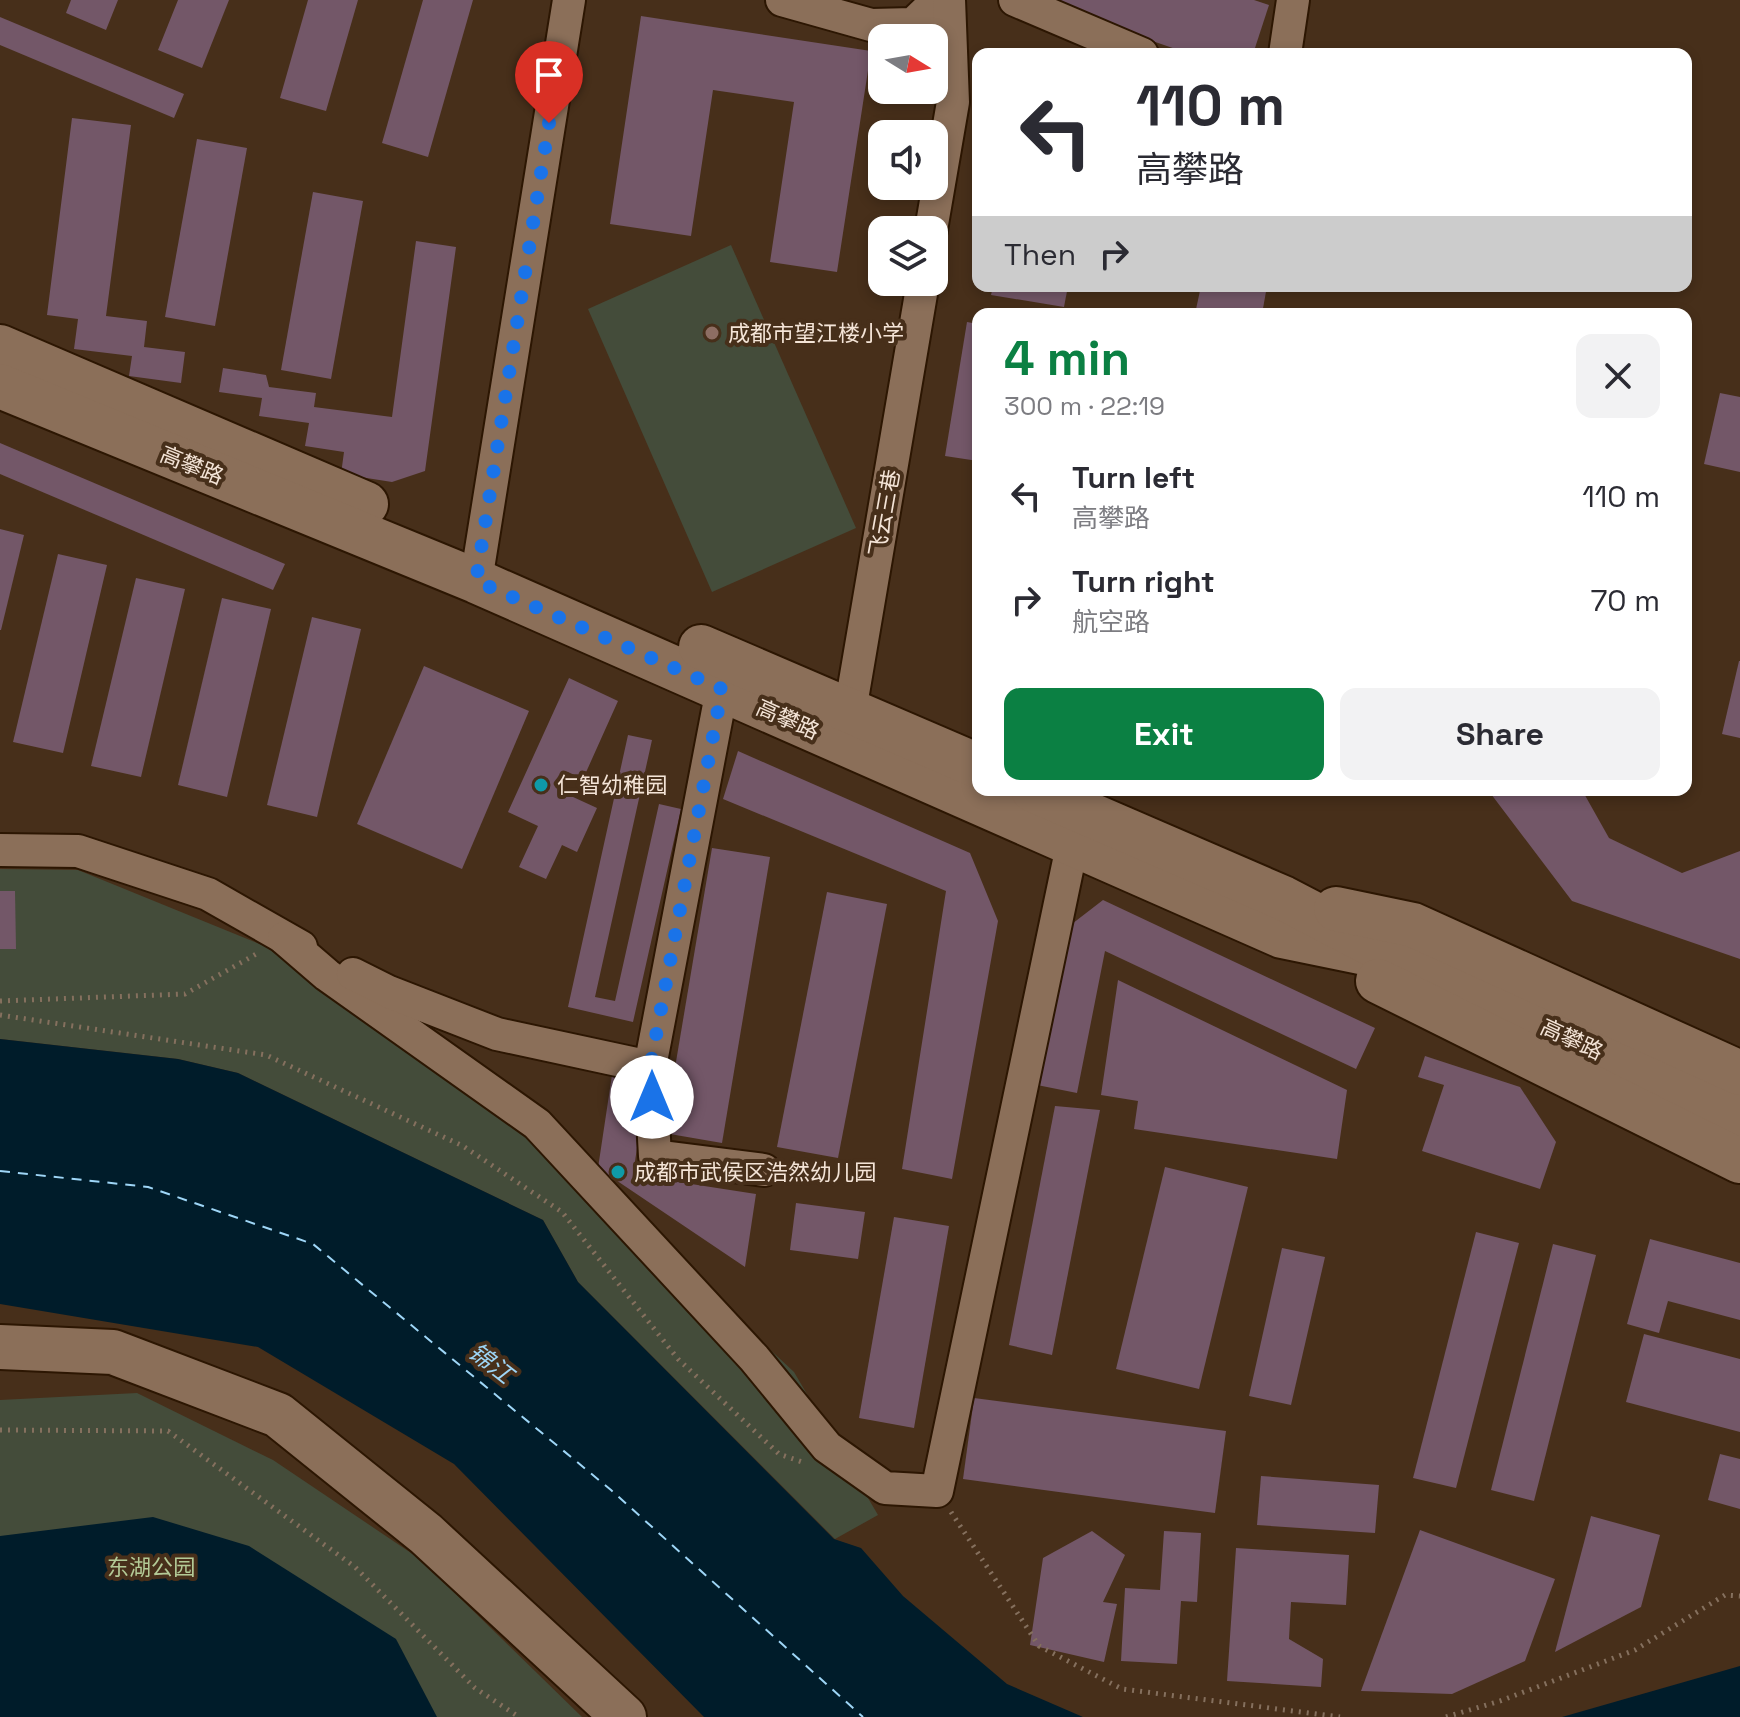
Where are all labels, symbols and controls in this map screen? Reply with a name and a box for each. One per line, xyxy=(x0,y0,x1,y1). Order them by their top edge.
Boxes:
north arrow xyxy=(868,24,948,104)
map controls xyxy=(868,24,948,296)
pin xyxy=(515,41,583,123)
icon: arrive xyxy=(527,53,571,97)
text: 110 m xyxy=(1136,70,1285,141)
icon: left xyxy=(1004,80,1108,184)
button: sound xyxy=(868,120,948,200)
text: 高攀路 xyxy=(1136,147,1244,193)
button: layers xyxy=(868,216,948,296)
icon: right xyxy=(1092,232,1136,276)
text: Then xyxy=(1004,235,1076,274)
place label: 成都市望江楼小学 xyxy=(728,319,904,347)
marker: 成都市望江楼小学 xyxy=(703,324,721,342)
text: 4 min xyxy=(1004,328,1130,389)
button: close xyxy=(1576,334,1660,418)
text: 300 m · 22:19 xyxy=(1004,389,1165,423)
street label: 高攀路 xyxy=(156,440,228,490)
text: Turn left xyxy=(1072,458,1195,497)
street label: 飞云三巷 xyxy=(863,467,905,559)
icon: left xyxy=(1004,474,1048,518)
text: 110 m xyxy=(1582,477,1660,516)
text: 高攀路 xyxy=(1072,501,1150,535)
text: Turn right xyxy=(1072,562,1215,601)
icon: right xyxy=(1004,578,1048,622)
text: 70 m xyxy=(1591,581,1660,620)
text: 航空路 xyxy=(1072,605,1150,639)
button: Exit xyxy=(1004,688,1324,780)
button: Share xyxy=(1340,688,1660,780)
street label: 高攀路 xyxy=(752,693,824,745)
place label: 仁智幼稚园 xyxy=(557,771,667,799)
marker: 仁智幼稚园 xyxy=(532,776,550,794)
street label: 高攀路 xyxy=(1536,1012,1608,1066)
position arrow xyxy=(610,1055,694,1139)
place label: 成都市武侯区浩然幼儿园 xyxy=(634,1158,876,1186)
marker: 成都市武侯区浩然幼儿园 xyxy=(609,1163,627,1181)
water label: 锦江 xyxy=(463,1336,522,1392)
park label: 东湖公园 xyxy=(107,1553,195,1581)

